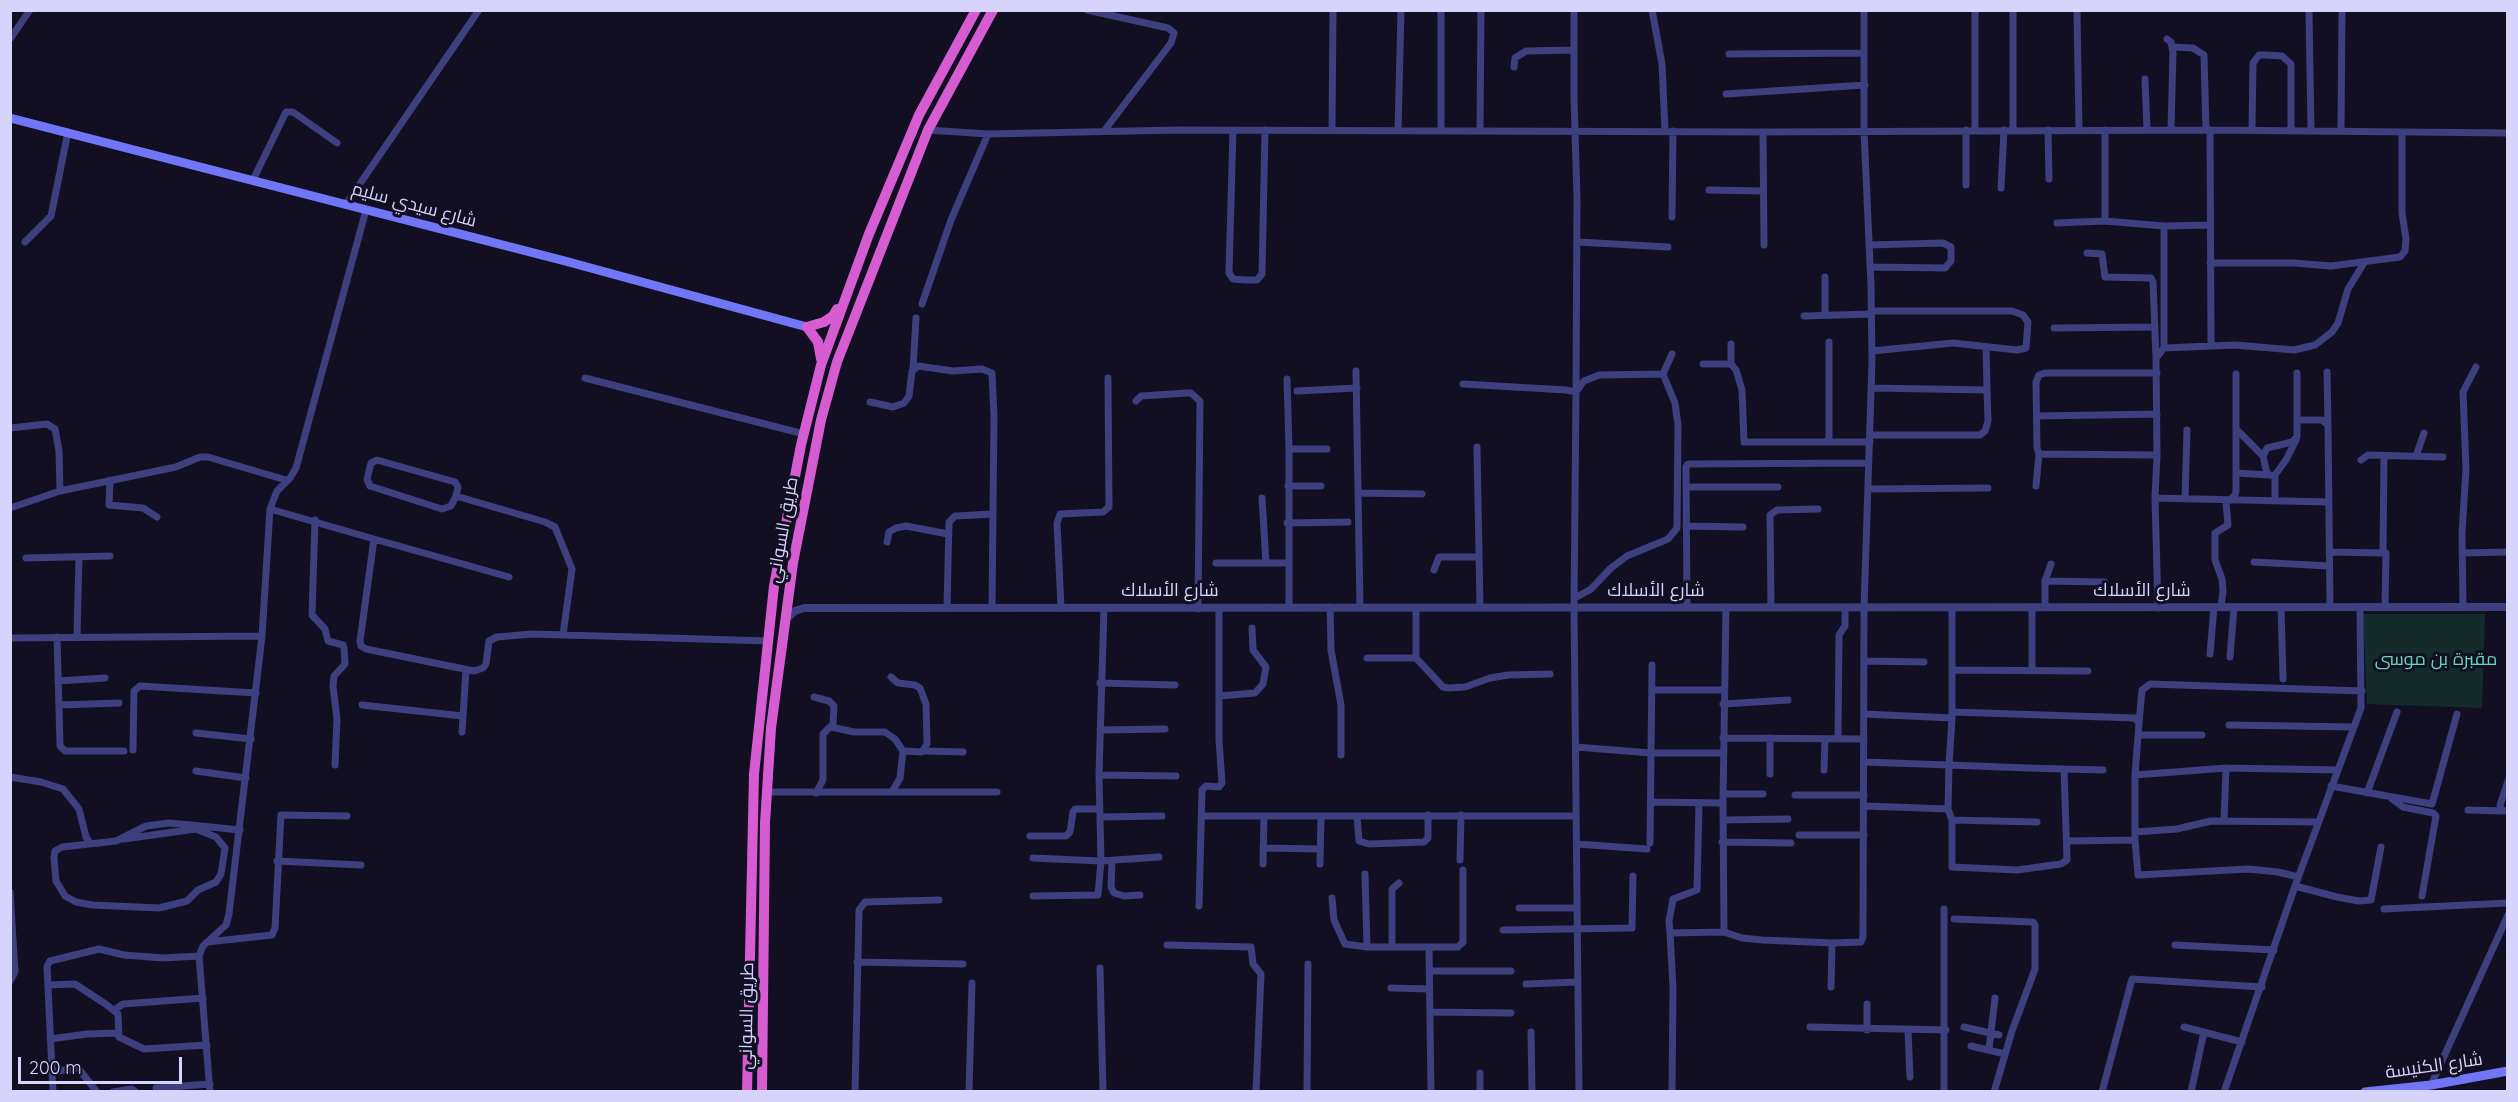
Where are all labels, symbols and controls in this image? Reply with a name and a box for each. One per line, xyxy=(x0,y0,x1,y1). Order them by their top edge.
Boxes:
street label: شارع سيدي سليم xyxy=(349,178,479,232)
street label: طريق السواني xyxy=(763,475,803,585)
street label: شارع الأسلاك xyxy=(1121,580,1219,602)
street label: شارع الأسلاك xyxy=(1607,580,1705,602)
street label: شارع الأسلاك xyxy=(2093,580,2191,602)
park label: مقبرة بن موسى xyxy=(2375,649,2497,671)
street label: طريق السواني xyxy=(735,962,759,1070)
scale bar xyxy=(21,1045,184,1083)
street label: شارع الكنيسة xyxy=(2384,1048,2484,1084)
text: 200 m xyxy=(29,1056,82,1079)

